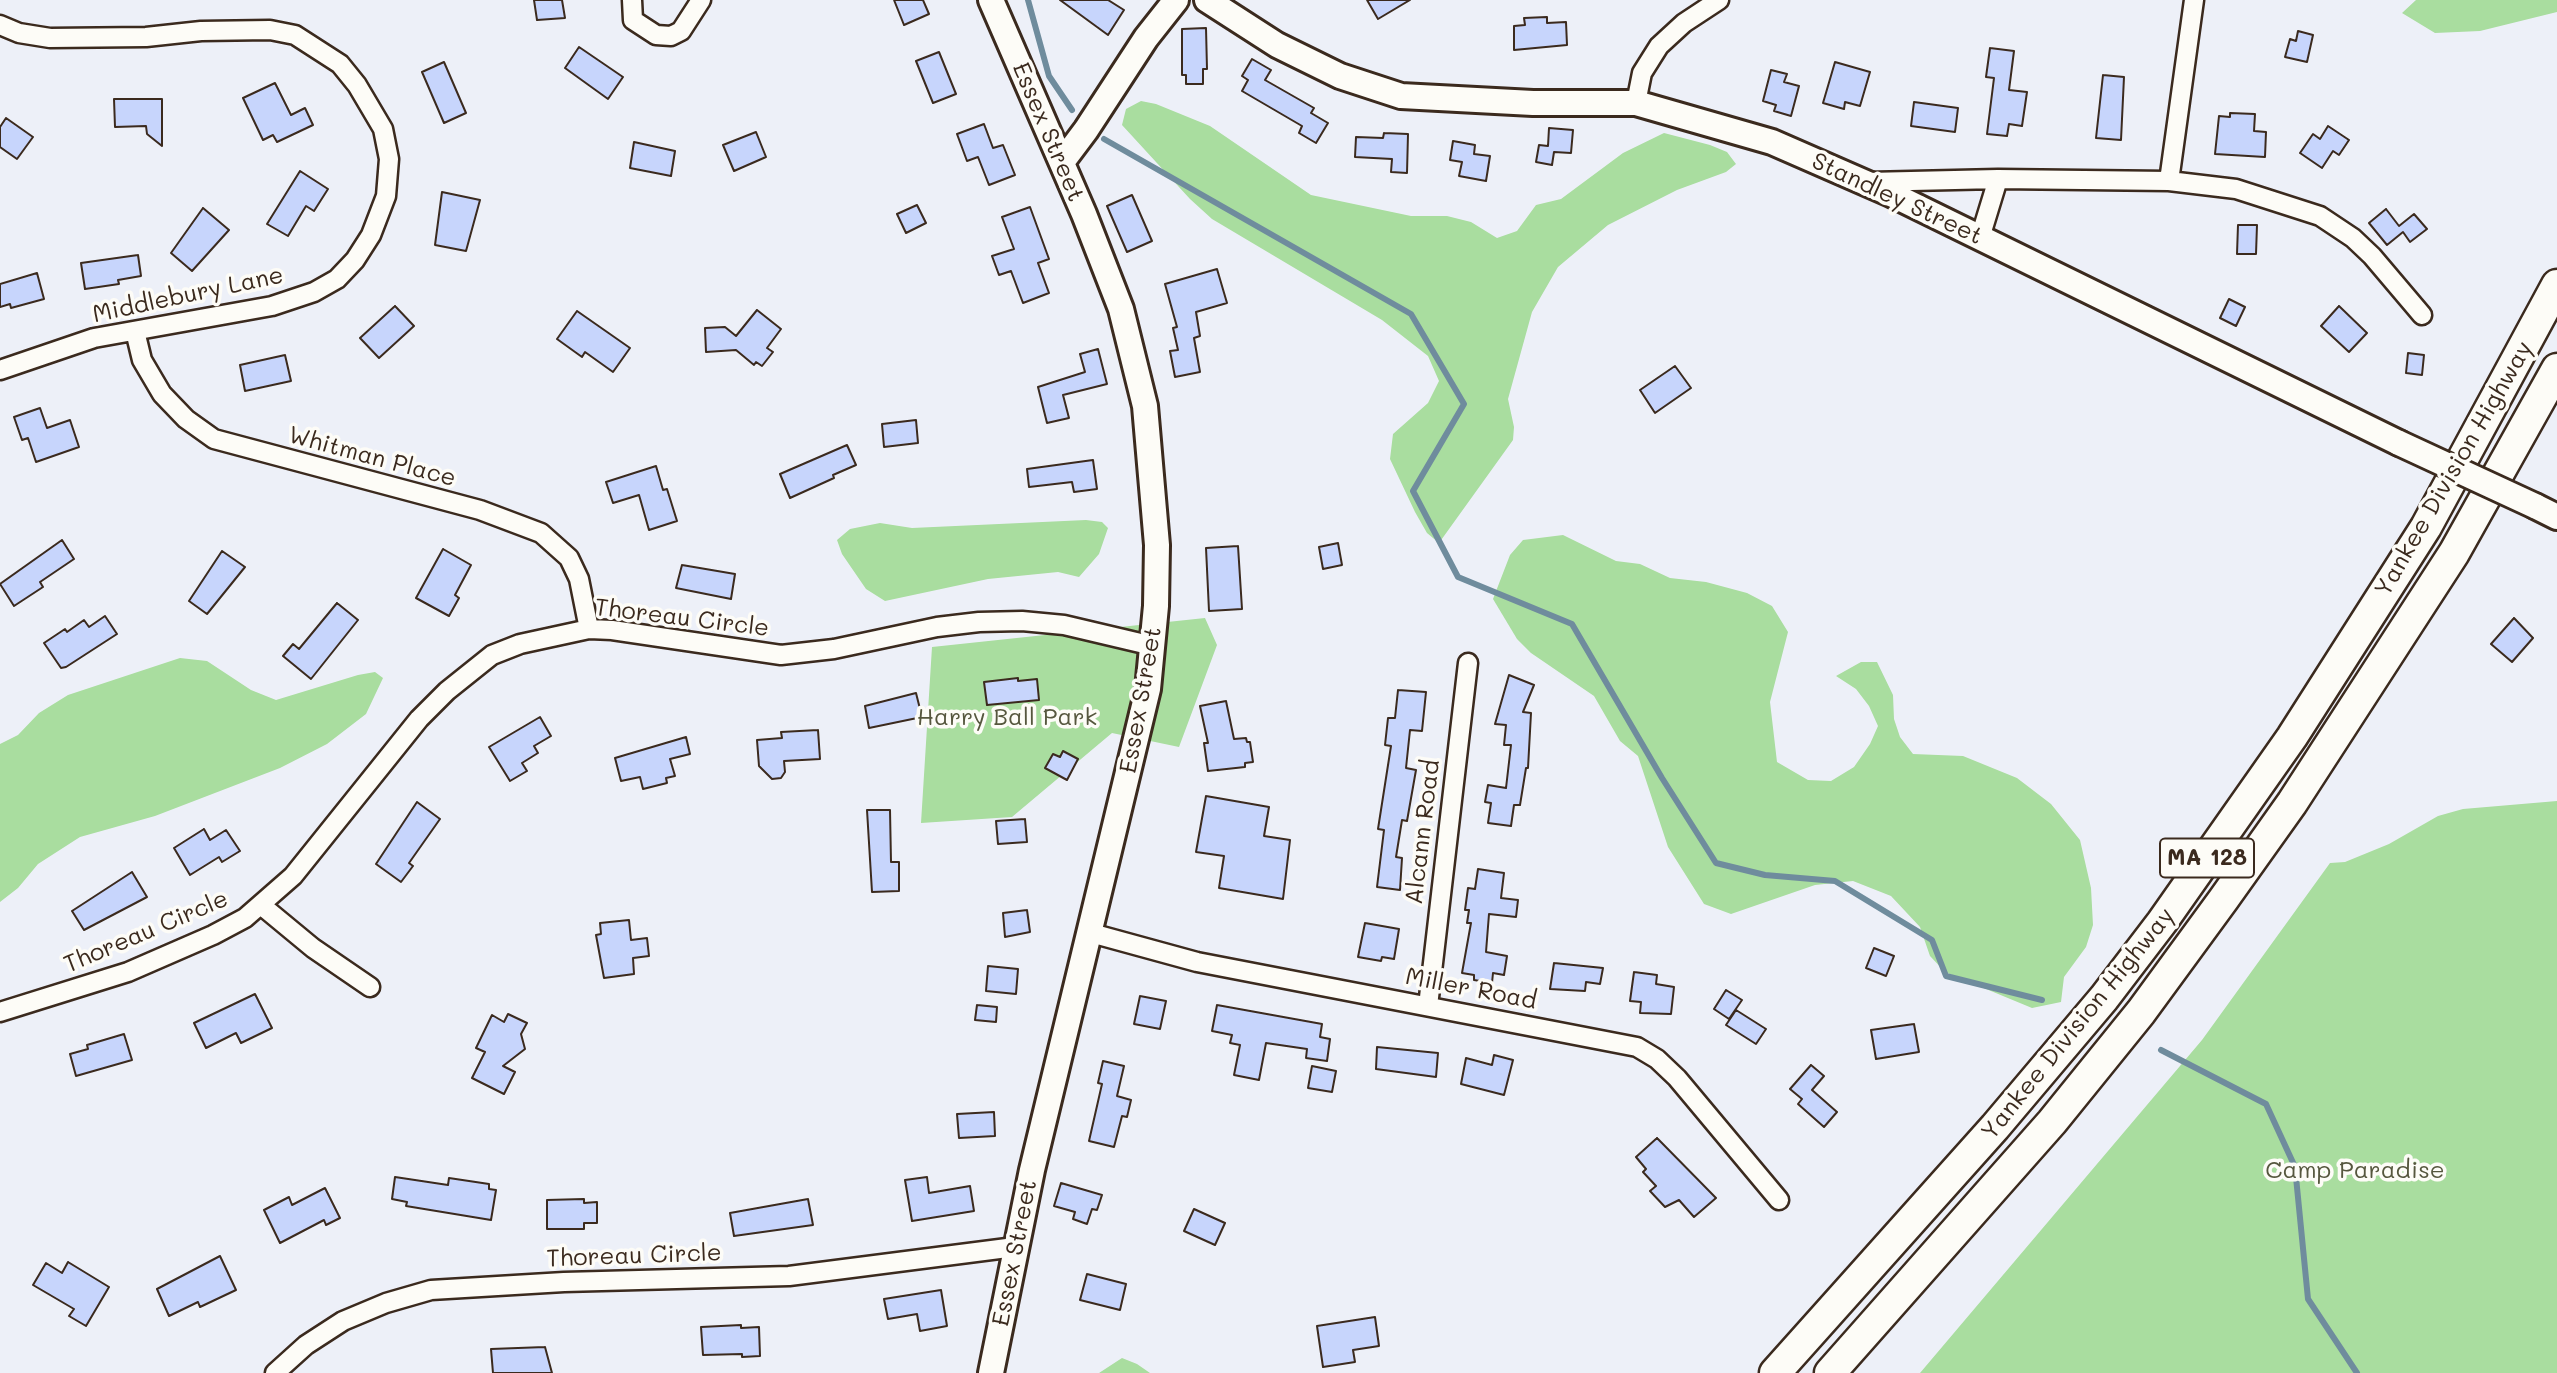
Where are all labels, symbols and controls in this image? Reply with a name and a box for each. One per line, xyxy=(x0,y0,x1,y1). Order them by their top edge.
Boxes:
street label: Essex Street xyxy=(1006,58,1090,206)
street label: Standley Street xyxy=(1807,147,1987,251)
street label: Middlebury Lane xyxy=(90,261,286,329)
street label: Yankee Division Highway xyxy=(2369,336,2539,602)
street label: Whitman Place xyxy=(285,421,459,493)
street label: Thoreau Circle xyxy=(593,593,771,643)
street label: Essex Street xyxy=(1114,625,1168,775)
park label: Harry Ball Park xyxy=(917,704,1097,732)
street label: Alcann Road xyxy=(1400,758,1446,906)
road number: MA 128 xyxy=(2160,838,2254,878)
street label: Thoreau Circle xyxy=(60,884,232,980)
street label: Yankee Division Highway xyxy=(1975,902,2181,1146)
street label: Miller Road xyxy=(1403,962,1539,1016)
park label: Camp Paradise xyxy=(2265,1157,2445,1185)
street label: Essex Street xyxy=(987,1178,1043,1328)
street label: Thoreau Circle xyxy=(546,1239,722,1273)

